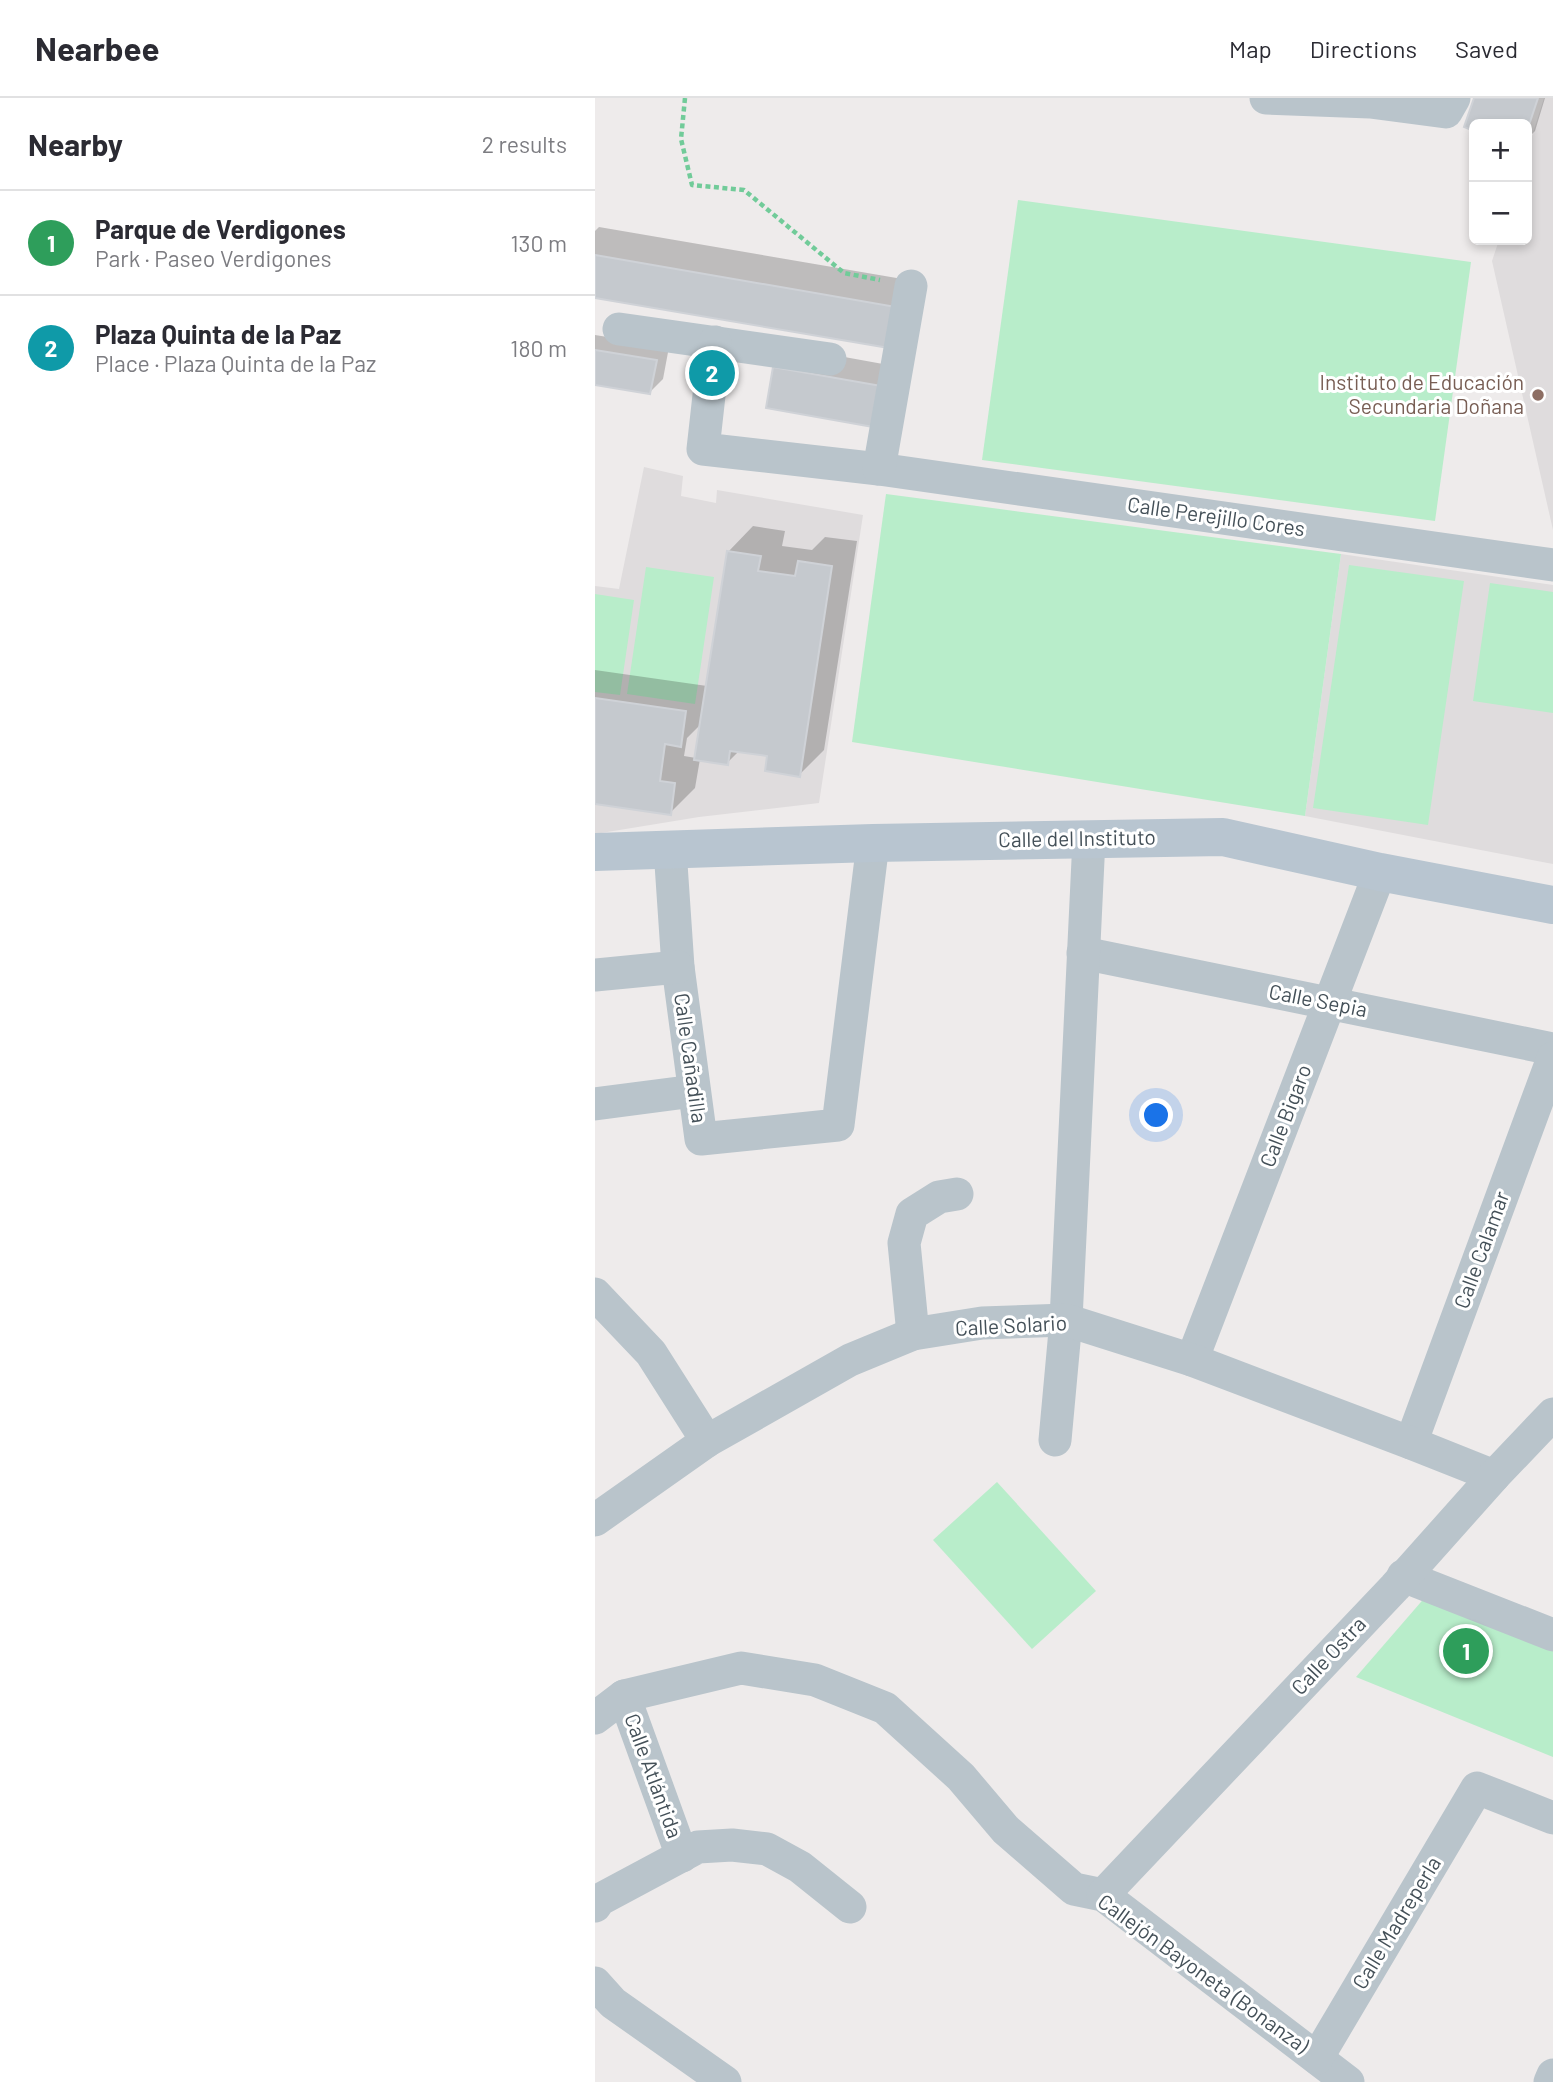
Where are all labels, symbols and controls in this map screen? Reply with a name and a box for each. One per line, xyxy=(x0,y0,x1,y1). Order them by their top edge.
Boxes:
text: Nearbee xyxy=(35,28,159,68)
text: Map xyxy=(1229,34,1272,63)
text: Directions xyxy=(1310,34,1417,63)
text: Saved xyxy=(1455,34,1518,63)
map controls xyxy=(1469,119,1532,245)
button: + xyxy=(1469,119,1532,182)
text: Nearby xyxy=(28,126,123,162)
text: 2 results xyxy=(482,130,567,158)
button: − xyxy=(1469,182,1532,245)
text: Parque de Verdigones xyxy=(95,213,346,244)
text: 1 xyxy=(47,229,55,257)
text: 130 m xyxy=(510,229,567,257)
text: Park · Paseo Verdigones xyxy=(95,244,332,272)
text: Plaza Quinta de la Paz xyxy=(95,318,341,349)
text: 2 xyxy=(45,334,57,362)
text: 180 m xyxy=(510,334,567,362)
pin: 2 xyxy=(689,347,735,399)
text: Place · Plaza Quinta de la Paz xyxy=(95,349,376,377)
place label: Instituto de Educación Secundaria Doñana xyxy=(1320,369,1524,418)
marker: Instituto de Educación Secundaria Doñana xyxy=(1530,387,1546,403)
street label: Calle Perejillo Cores xyxy=(1126,491,1307,540)
street label: Calle del Instituto xyxy=(998,824,1156,851)
street label: Calle Sepia xyxy=(1267,978,1370,1021)
street label: Calle Cañadilla xyxy=(670,991,713,1124)
street label: Calle Bigaro xyxy=(1254,1061,1316,1170)
your location xyxy=(1139,1098,1173,1132)
street label: Calle Calamar xyxy=(1448,1187,1513,1312)
street label: Calle Solario xyxy=(954,1309,1068,1340)
street label: Calle Ostra xyxy=(1286,1611,1370,1699)
pin: 1 xyxy=(1443,1625,1489,1677)
street label: Calle Atlántida xyxy=(620,1710,688,1841)
street label: Calle Madreperla xyxy=(1346,1851,1445,1993)
street label: Callejón Bayoneta (Bonanza) xyxy=(1094,1888,1315,2058)

